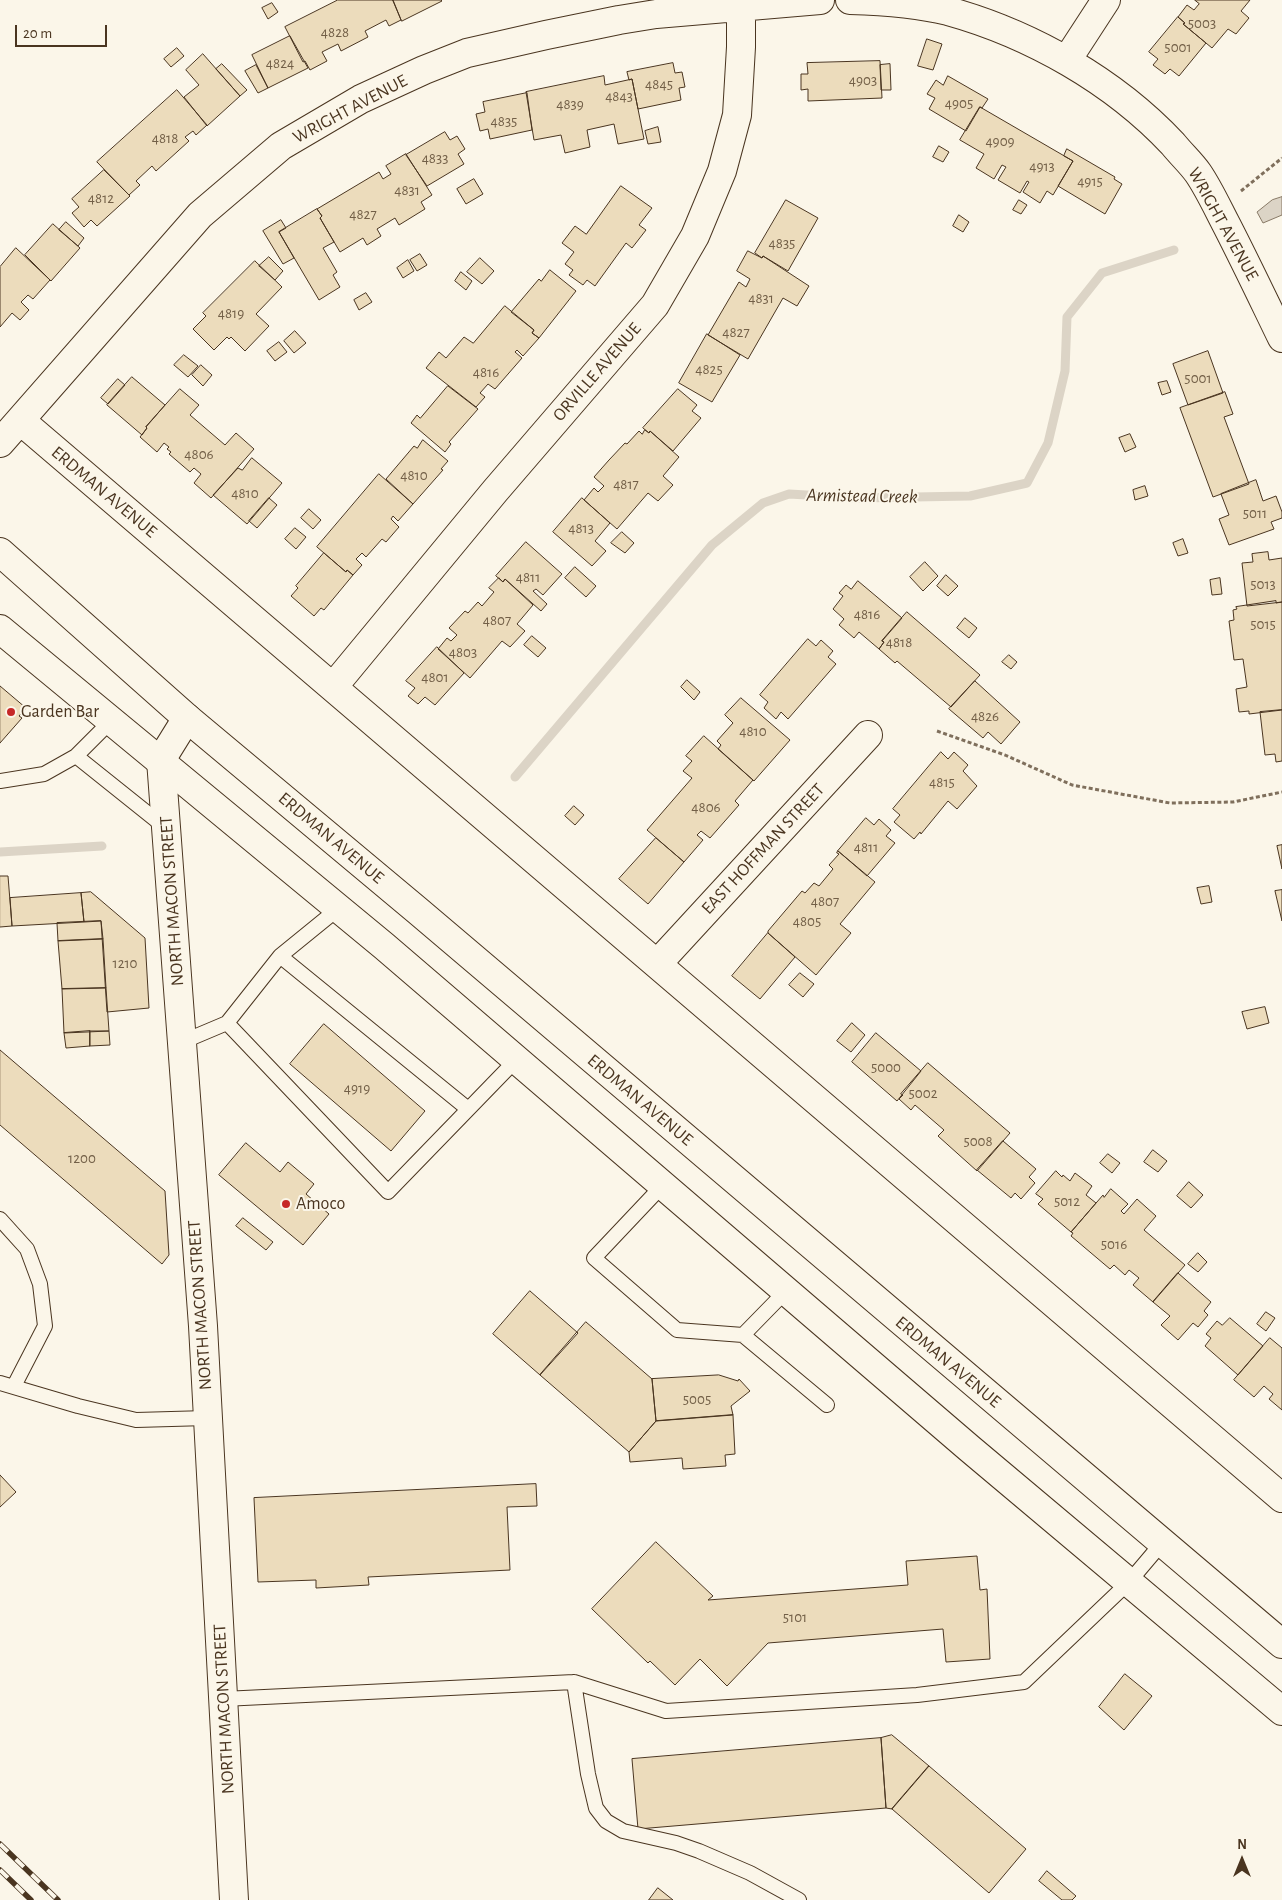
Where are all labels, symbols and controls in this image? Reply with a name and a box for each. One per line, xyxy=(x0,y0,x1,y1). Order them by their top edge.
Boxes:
house number: 5003 xyxy=(1188,14,1216,32)
scale bar xyxy=(18,15,110,47)
house number: 4828 xyxy=(321,23,349,41)
text: 20 m xyxy=(23,26,52,41)
house number: 5001 xyxy=(1164,38,1192,56)
house number: 4824 xyxy=(266,54,294,72)
street label: WRIGHT AVENUE xyxy=(289,70,411,148)
house number: 4903 xyxy=(849,71,877,89)
house number: 4845 xyxy=(645,75,673,93)
house number: 4843 xyxy=(605,87,633,105)
house number: 4905 xyxy=(945,94,973,112)
house number: 4839 xyxy=(556,95,584,113)
house number: 4835 xyxy=(491,112,517,130)
house number: 4818 xyxy=(152,129,178,147)
house number: 4909 xyxy=(985,132,1015,150)
house number: 4833 xyxy=(422,149,448,167)
house number: 4913 xyxy=(1029,157,1055,175)
street label: WRIGHT AVENUE xyxy=(1183,164,1263,284)
house number: 4915 xyxy=(1077,172,1103,190)
house number: 4831 xyxy=(394,181,420,199)
house number: 4812 xyxy=(88,189,114,207)
house number: 4827 xyxy=(349,205,377,223)
house number: 4835 xyxy=(769,234,795,252)
house number: 4831 xyxy=(748,289,774,307)
house number: 4819 xyxy=(218,304,244,322)
street label: ORVILLE AVENUE xyxy=(548,318,646,426)
house number: 4827 xyxy=(722,323,750,341)
house number: 4825 xyxy=(695,360,723,378)
house number: 4816 xyxy=(473,363,499,381)
house number: 5001 xyxy=(1184,369,1212,387)
street label: ERDMAN AVENUE xyxy=(47,442,161,542)
house number: 4806 xyxy=(184,445,214,463)
house number: 4810 xyxy=(400,466,428,484)
house number: 4817 xyxy=(613,475,639,493)
house number: 4810 xyxy=(231,484,259,502)
water label: Armistead Creek xyxy=(806,484,918,508)
house number: 5011 xyxy=(1243,504,1267,522)
house number: 4813 xyxy=(568,519,594,537)
house number: 4811 xyxy=(516,568,540,586)
house number: 5013 xyxy=(1250,575,1276,593)
house number: 4816 xyxy=(854,605,880,623)
house number: 4807 xyxy=(483,611,511,629)
house number: 5015 xyxy=(1250,615,1276,633)
house number: 4818 xyxy=(886,633,912,651)
house number: 4803 xyxy=(449,643,477,661)
house number: 4801 xyxy=(421,668,449,686)
place label: Garden Bar xyxy=(21,701,99,723)
marker: Garden Bar xyxy=(5,706,17,718)
house number: 4826 xyxy=(971,707,999,725)
house number: 4810 xyxy=(739,722,767,740)
house number: 4815 xyxy=(929,773,955,791)
street label: EAST HOFFMAN STREET xyxy=(697,779,829,919)
street label: ERDMAN AVENUE xyxy=(274,788,388,888)
house number: 4806 xyxy=(691,798,721,816)
street label: NORTH MACON STREET xyxy=(155,815,189,987)
house number: 4811 xyxy=(854,838,878,856)
house number: 4807 xyxy=(811,892,839,910)
house number: 4805 xyxy=(793,912,821,930)
house number: 1210 xyxy=(112,954,138,972)
street label: ERDMAN AVENUE xyxy=(583,1050,697,1150)
house number: 5000 xyxy=(871,1058,901,1076)
house number: 4919 xyxy=(344,1079,370,1097)
house number: 5002 xyxy=(909,1084,937,1102)
house number: 5008 xyxy=(963,1132,993,1150)
house number: 1200 xyxy=(68,1149,96,1167)
house number: 5012 xyxy=(1054,1192,1080,1210)
place label: Amoco xyxy=(296,1193,345,1215)
marker: Amoco xyxy=(280,1198,292,1210)
street label: NORTH MACON STREET xyxy=(183,1219,217,1391)
house number: 5016 xyxy=(1101,1235,1127,1253)
street label: ERDMAN AVENUE xyxy=(891,1312,1005,1412)
house number: 5005 xyxy=(683,1390,711,1408)
house number: 5101 xyxy=(783,1608,807,1626)
street label: NORTH MACON STREET xyxy=(209,1623,239,1795)
north arrow xyxy=(1217,1835,1267,1885)
text: N xyxy=(1237,1838,1247,1852)

